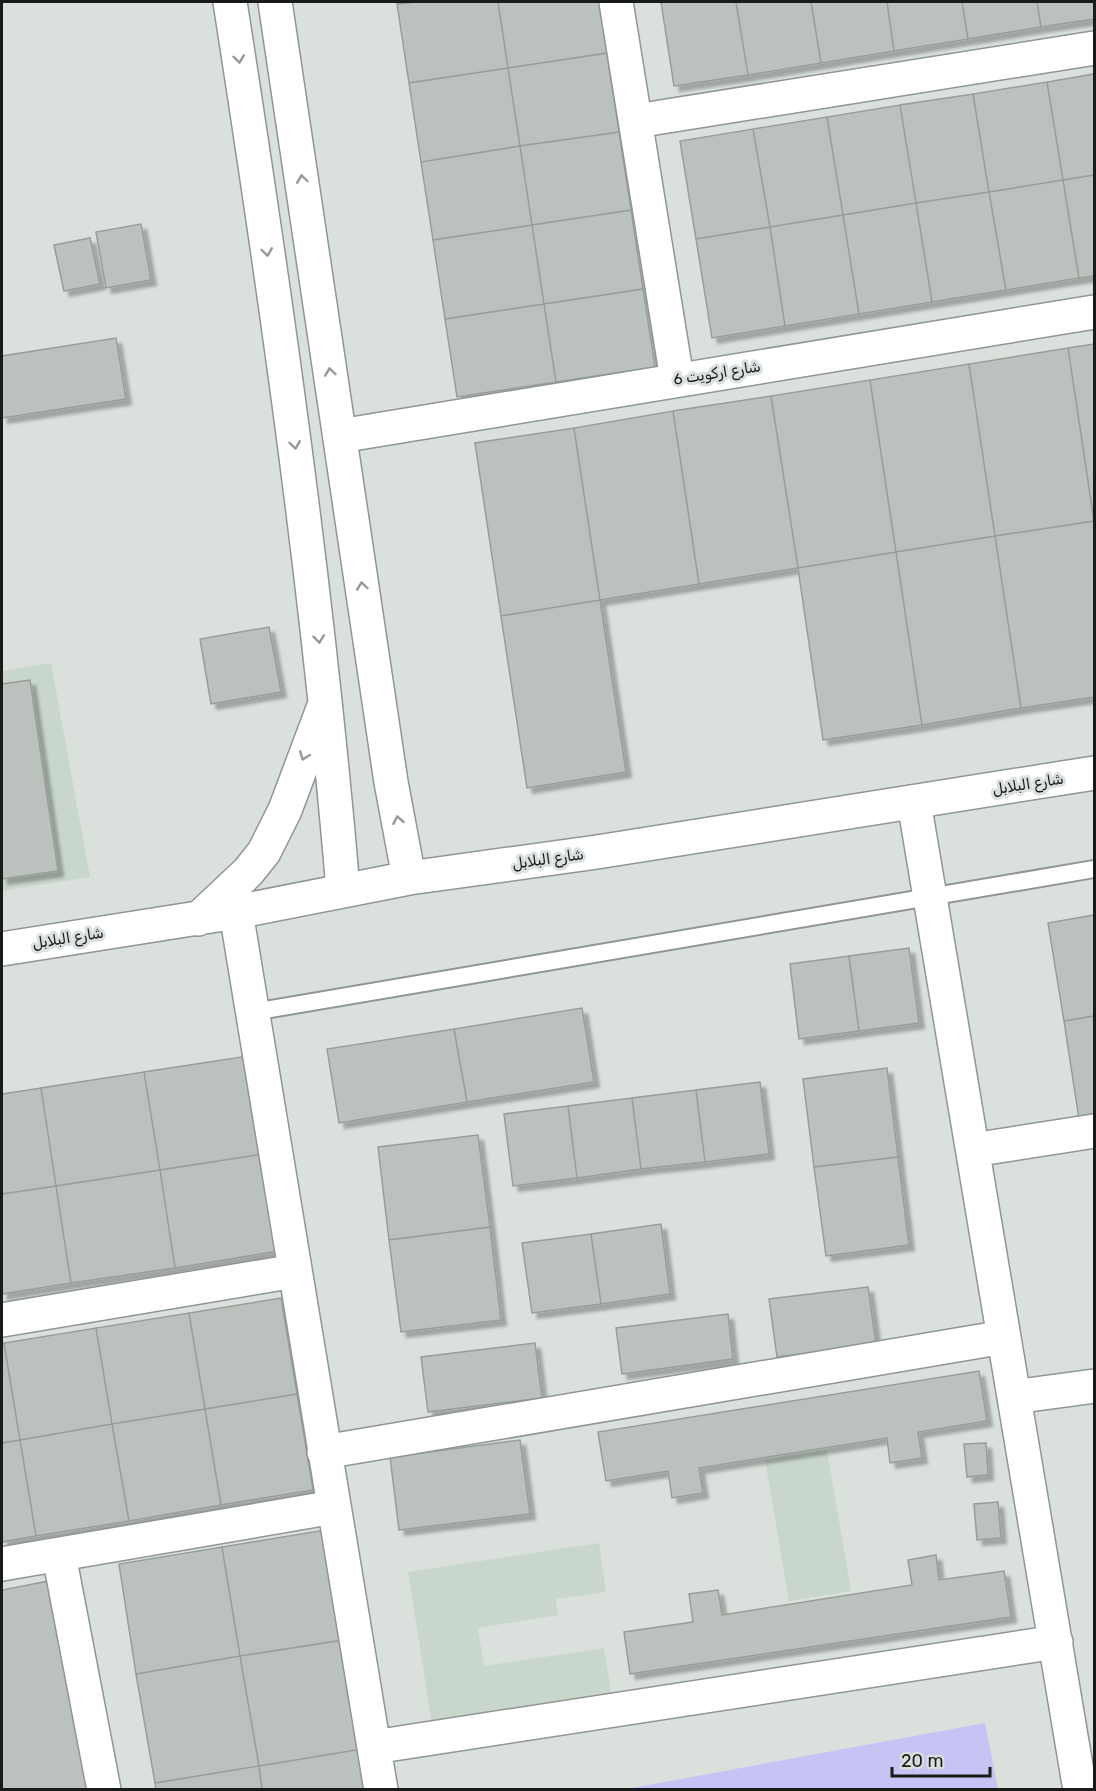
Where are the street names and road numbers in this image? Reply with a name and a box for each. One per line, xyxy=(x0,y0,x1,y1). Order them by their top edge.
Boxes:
street label: شارع اركويت 6 xyxy=(672,357,762,391)
street label: شارع البلابل xyxy=(991,769,1065,800)
street label: شارع البلابل xyxy=(511,845,585,875)
street label: شارع البلابل xyxy=(31,923,105,954)

